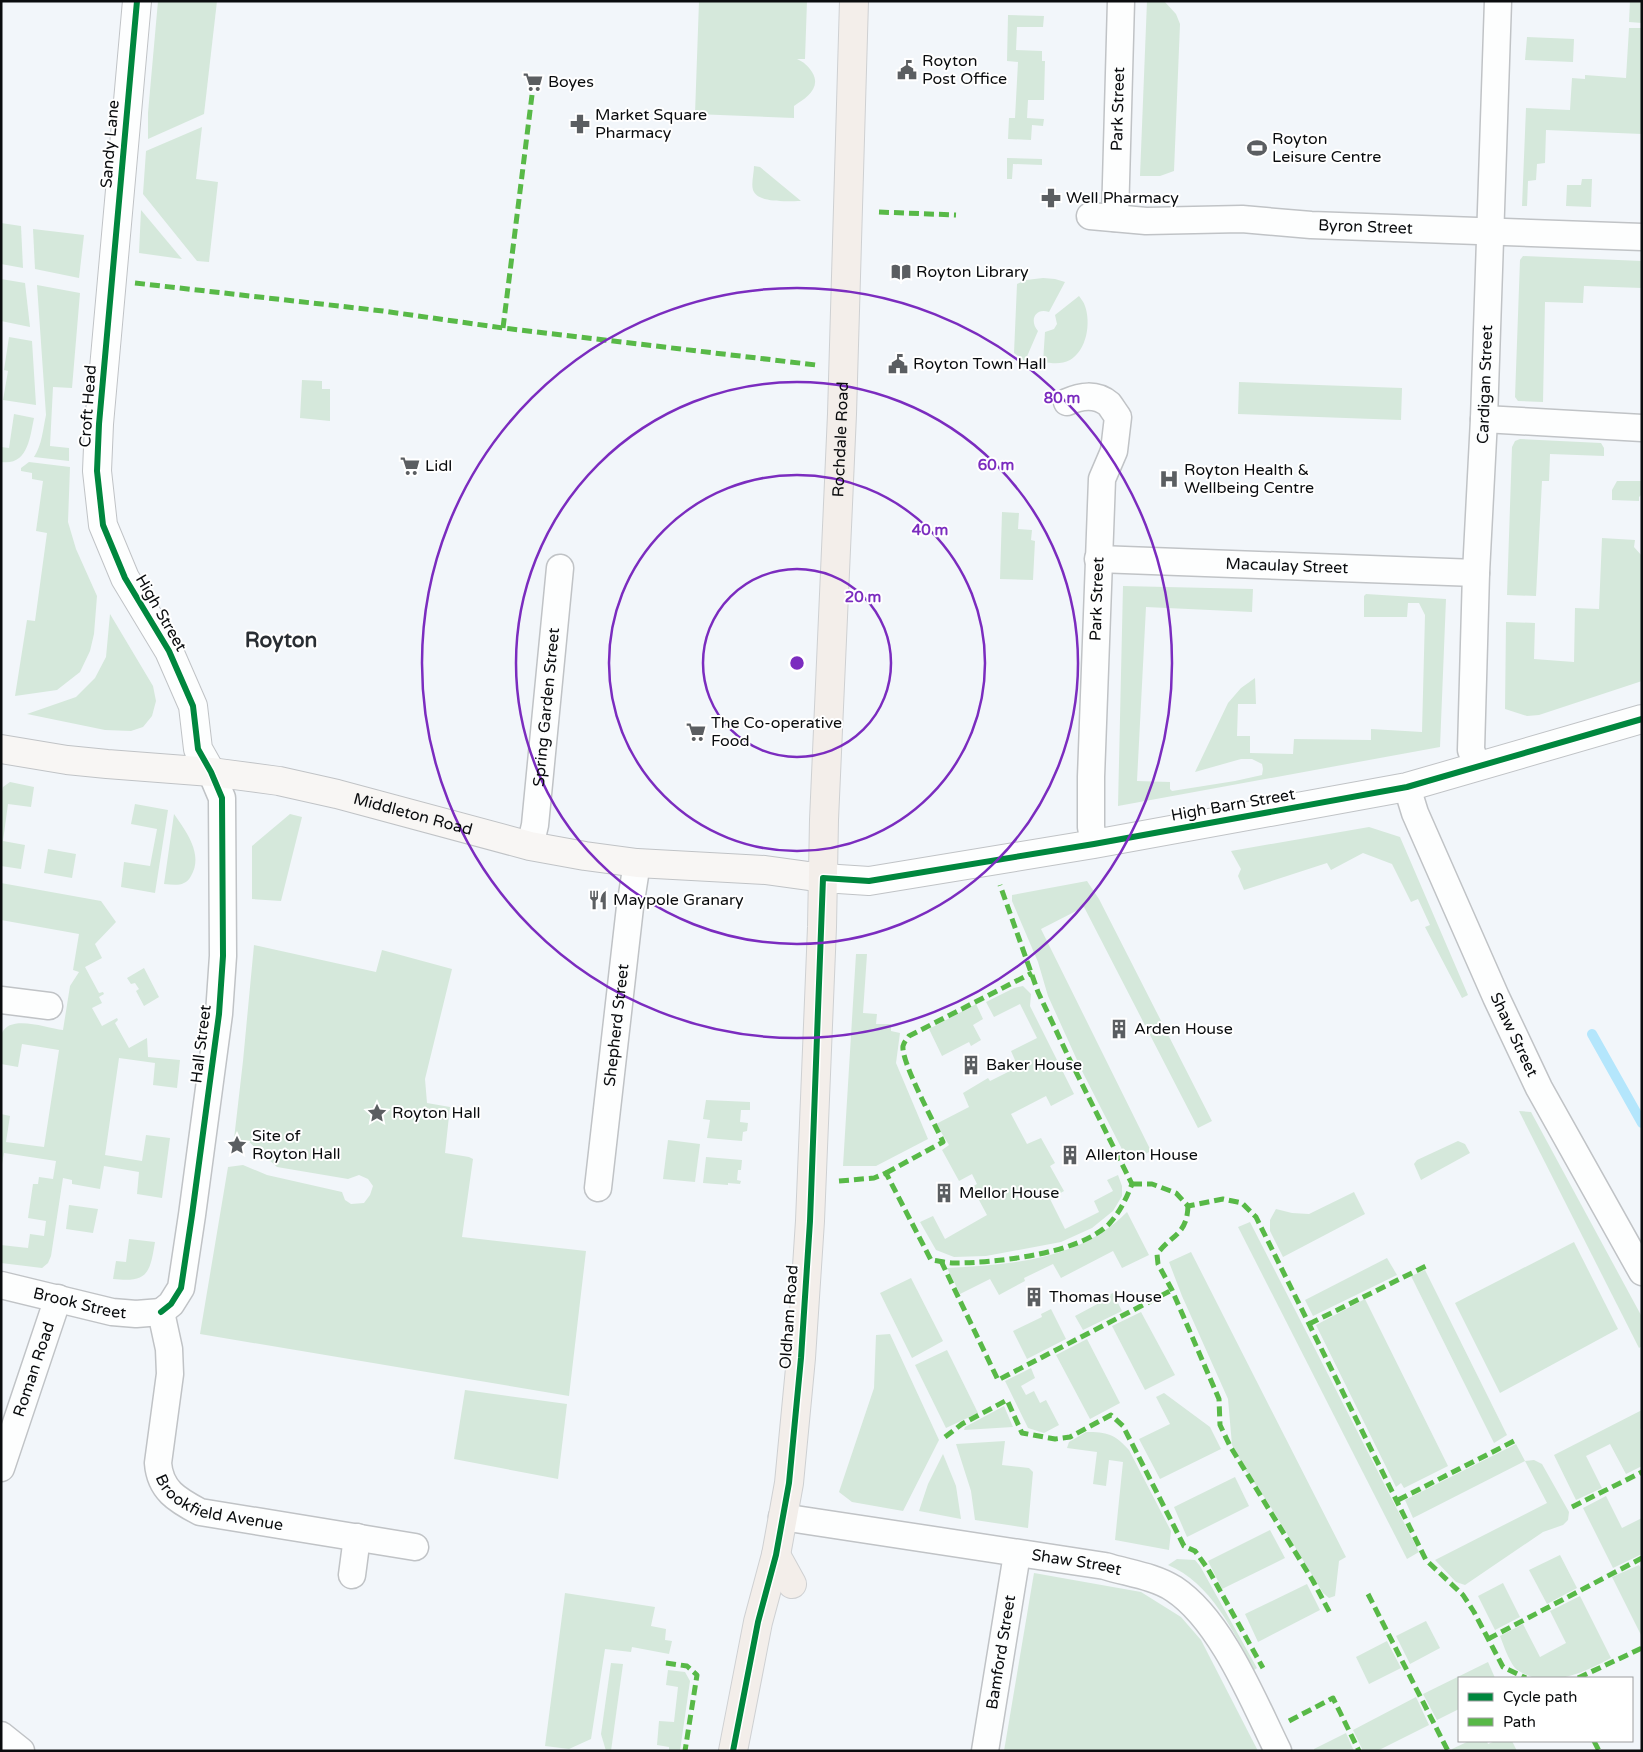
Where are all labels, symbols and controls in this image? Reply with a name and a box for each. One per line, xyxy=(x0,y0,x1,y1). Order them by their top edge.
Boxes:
place label: Royton Post Office xyxy=(922,51,1007,89)
public building icon: Royton Post Office xyxy=(896,59,918,81)
street label: Park Street xyxy=(1107,67,1129,151)
supermarket icon: Boyes xyxy=(522,71,544,93)
place label: Boyes xyxy=(548,72,594,92)
street label: Sandy Lane xyxy=(96,99,124,189)
place label: Market Square Pharmacy xyxy=(595,105,707,143)
pharmacy icon: Market Square Pharmacy xyxy=(569,113,591,135)
place label: Royton Leisure Centre xyxy=(1272,129,1381,167)
sports icon: Royton Leisure Centre xyxy=(1246,137,1268,159)
pharmacy icon: Well Pharmacy xyxy=(1040,187,1062,209)
place label: Well Pharmacy xyxy=(1066,188,1179,208)
street label: Byron Street xyxy=(1318,215,1413,239)
library icon: Royton Library xyxy=(890,261,912,283)
place label: Royton Library xyxy=(916,262,1029,282)
street label: Cardigan Street xyxy=(1473,325,1497,444)
public building icon: Royton Town Hall xyxy=(887,353,909,375)
place label: Royton Town Hall xyxy=(913,354,1047,374)
street label: Croft Head xyxy=(75,364,101,448)
street label: Rochdale Road xyxy=(828,381,853,498)
text: 80 m xyxy=(1044,389,1080,407)
supermarket icon: Lidl xyxy=(399,455,421,477)
place label: Lidl xyxy=(425,456,452,476)
text: 60 m xyxy=(978,456,1014,474)
place label: Royton Health & Wellbeing Centre xyxy=(1184,460,1314,498)
hospital icon: Royton Health & Wellbeing Centre xyxy=(1158,468,1180,490)
text: 40 m xyxy=(912,521,948,539)
street label: Macaulay Street xyxy=(1225,554,1349,578)
street label: Park Street xyxy=(1086,557,1108,641)
street label: High Street xyxy=(131,571,191,655)
text: 20 m xyxy=(845,588,881,606)
street label: Spring Garden Street xyxy=(529,627,564,788)
district label: Royton xyxy=(245,628,317,653)
centre of rings xyxy=(788,654,806,672)
place label: The Co-operative Food xyxy=(711,713,842,751)
supermarket icon: The Co-operative Food xyxy=(685,721,707,743)
street label: High Barn Street xyxy=(1169,784,1297,826)
street label: Middleton Road xyxy=(351,789,475,840)
restaurant icon: Maypole Granary xyxy=(587,889,609,911)
place label: Maypole Granary xyxy=(613,890,744,910)
street label: Shepherd Street xyxy=(600,963,633,1087)
street label: Shaw Street xyxy=(1485,989,1542,1080)
street label: Hall Street xyxy=(186,1004,216,1084)
building icon: Arden House xyxy=(1108,1018,1130,1040)
place label: Arden House xyxy=(1134,1019,1233,1039)
building icon: Baker House xyxy=(960,1054,982,1076)
place label: Baker House xyxy=(986,1055,1082,1075)
place icon: Royton Hall xyxy=(366,1102,388,1124)
place label: Royton Hall xyxy=(392,1103,481,1123)
place label: Site of Royton Hall xyxy=(252,1126,341,1164)
place icon: Site of Royton Hall xyxy=(226,1134,248,1156)
building icon: Allerton House xyxy=(1059,1144,1081,1166)
place label: Allerton House xyxy=(1085,1145,1198,1165)
building icon: Mellor House xyxy=(933,1182,955,1204)
place label: Mellor House xyxy=(959,1183,1059,1203)
street label: Oldham Road xyxy=(775,1264,803,1370)
street label: Brook Street xyxy=(31,1283,127,1323)
building icon: Thomas House xyxy=(1023,1286,1045,1308)
place label: Thomas House xyxy=(1049,1287,1162,1307)
street label: Roman Road xyxy=(9,1319,59,1420)
street label: Brookfield Avenue xyxy=(151,1471,285,1535)
street label: Shaw Street xyxy=(1030,1545,1124,1580)
street label: Bamford Street xyxy=(982,1593,1020,1711)
legend xyxy=(1458,1677,1633,1742)
text: Cycle path xyxy=(1503,1688,1577,1706)
text: Path xyxy=(1503,1713,1536,1731)

